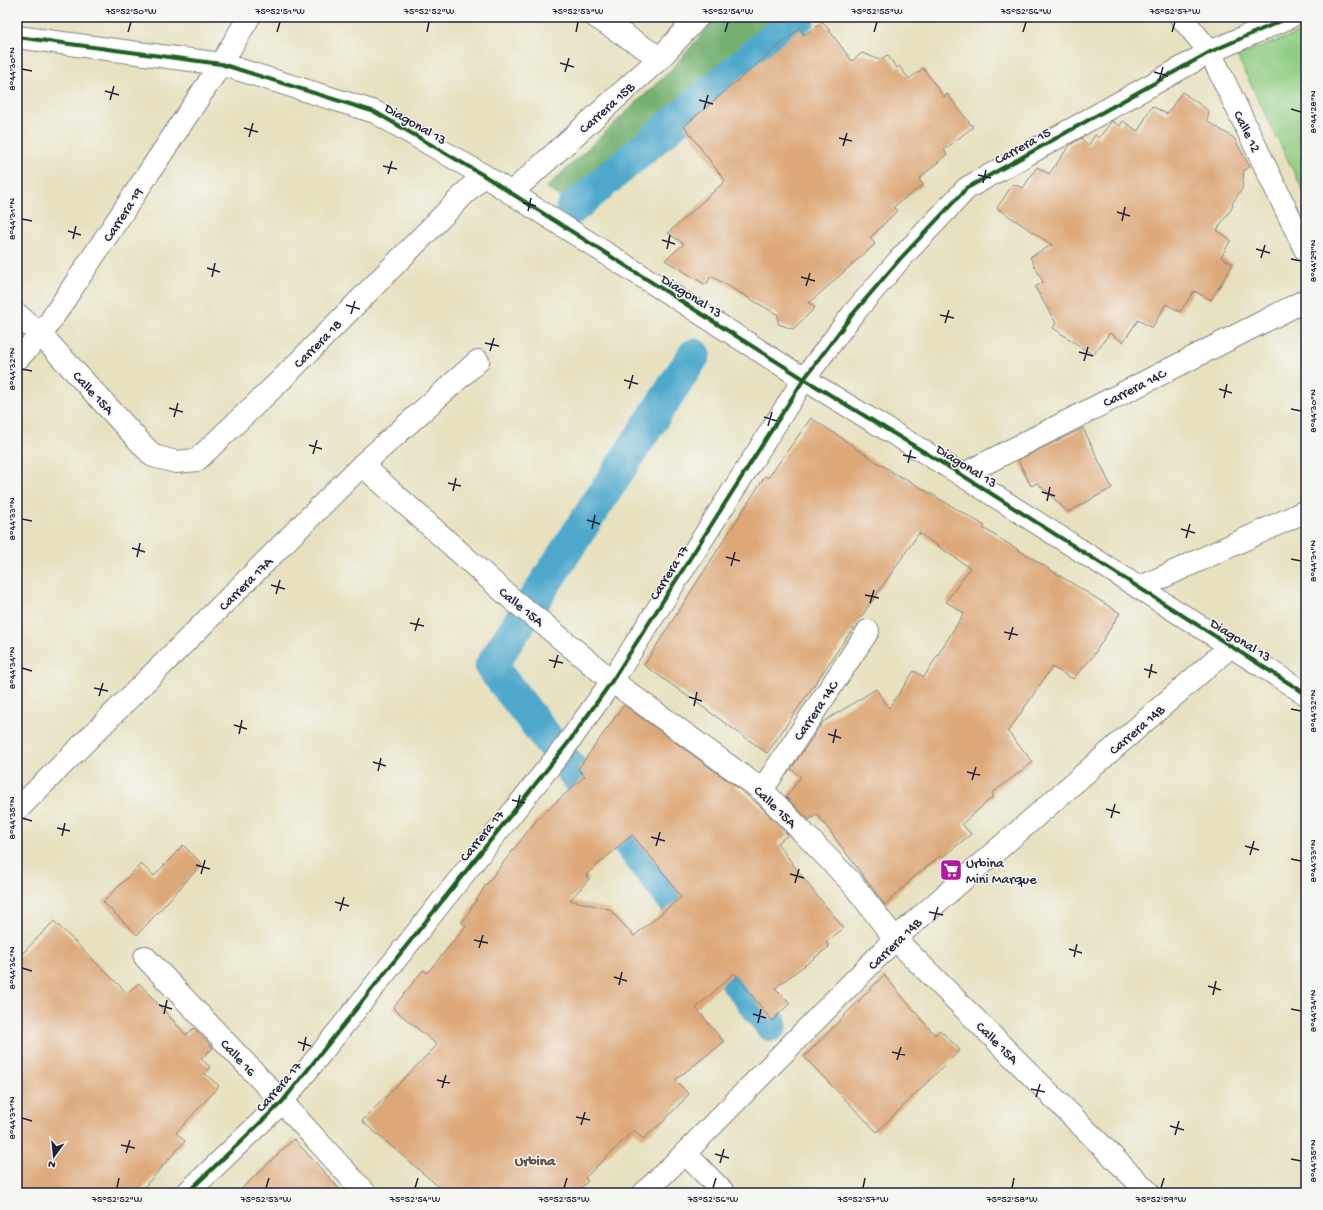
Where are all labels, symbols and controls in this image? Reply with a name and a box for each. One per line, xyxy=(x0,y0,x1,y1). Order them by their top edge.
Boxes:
text: 75°52'50"W xyxy=(104,6,157,18)
text: 75°52'51"W xyxy=(254,6,305,18)
text: 75°52'52"W xyxy=(403,6,455,18)
text: 75°52'53"W xyxy=(552,6,604,18)
text: 75°52'54"W xyxy=(702,6,754,18)
text: 75°52'55"W xyxy=(851,6,903,18)
text: 75°52'56"W xyxy=(1000,6,1052,18)
text: 75°52'57"W xyxy=(1149,6,1201,18)
text: 8°44'30"N xyxy=(7,47,19,91)
street label: Carrera 15B xyxy=(576,79,640,138)
text: 8°44'28"N xyxy=(1308,90,1320,134)
street label: Diagonal 13 xyxy=(380,100,449,150)
street label: Calle 12 xyxy=(1228,108,1263,156)
street label: Carrera 15 xyxy=(992,125,1054,170)
street label: Carrera 19 xyxy=(100,185,148,246)
text: 8°44'31"N xyxy=(7,198,19,240)
text: 8°44'29"N xyxy=(1308,239,1320,282)
street label: Diagonal 13 xyxy=(656,271,724,323)
street label: Carrera 18 xyxy=(291,317,347,373)
text: 8°44'32"N xyxy=(7,347,19,390)
street label: Carrera 14C xyxy=(1101,365,1171,412)
street label: Calle 15A xyxy=(68,368,117,420)
text: 8°44'30"N xyxy=(1308,389,1320,433)
street label: Diagonal 13 xyxy=(931,441,999,493)
text: 8°44'33"N xyxy=(7,497,19,541)
text: 8°44'31"N xyxy=(1308,540,1320,582)
street label: Carrera 17 xyxy=(647,542,694,604)
street label: Carrera 17A xyxy=(216,554,278,615)
street label: Calle 15A xyxy=(494,585,547,632)
street label: Diagonal 13 xyxy=(1205,615,1273,667)
text: 8°44'34"N xyxy=(7,646,19,689)
street label: Carrera 14C xyxy=(791,677,844,745)
text: 8°44'32"N xyxy=(1308,689,1320,732)
street label: Carrera 14B xyxy=(1106,702,1170,760)
street label: Calle 15A xyxy=(749,783,800,833)
text: 8°44'35"N xyxy=(7,796,19,840)
street label: Carrera 17 xyxy=(457,807,509,866)
text: 8°44'33"N xyxy=(1308,839,1320,883)
place label: Urbina Mini Marque xyxy=(966,856,1037,889)
supermarket icon: Urbina Mini Marque xyxy=(938,857,964,883)
street label: Carrera 14B xyxy=(865,914,927,975)
text: 8°44'36"N xyxy=(7,946,19,989)
text: 8°44'34"N xyxy=(1308,989,1320,1032)
street label: Calle 15A xyxy=(971,1019,1022,1069)
street label: Calle 16 xyxy=(216,1037,259,1082)
street label: Carrera 17 xyxy=(253,1058,307,1116)
text: 8°44'37"N xyxy=(7,1096,19,1140)
north arrow xyxy=(34,1136,74,1176)
text: 8°44'35"N xyxy=(1308,1139,1320,1183)
district label: Urbina xyxy=(515,1153,556,1171)
text: N xyxy=(47,1157,57,1170)
text: 75°52'52"W xyxy=(91,1194,143,1206)
text: 75°52'53"W xyxy=(240,1194,292,1206)
text: 75°52'54"W xyxy=(389,1194,441,1206)
text: 75°52'55"W xyxy=(538,1194,590,1206)
text: 75°52'56"W xyxy=(687,1194,739,1206)
text: 75°52'57"W xyxy=(837,1194,889,1206)
text: 75°52'58"W xyxy=(985,1194,1038,1206)
text: 75°52'59"W xyxy=(1135,1194,1187,1206)

